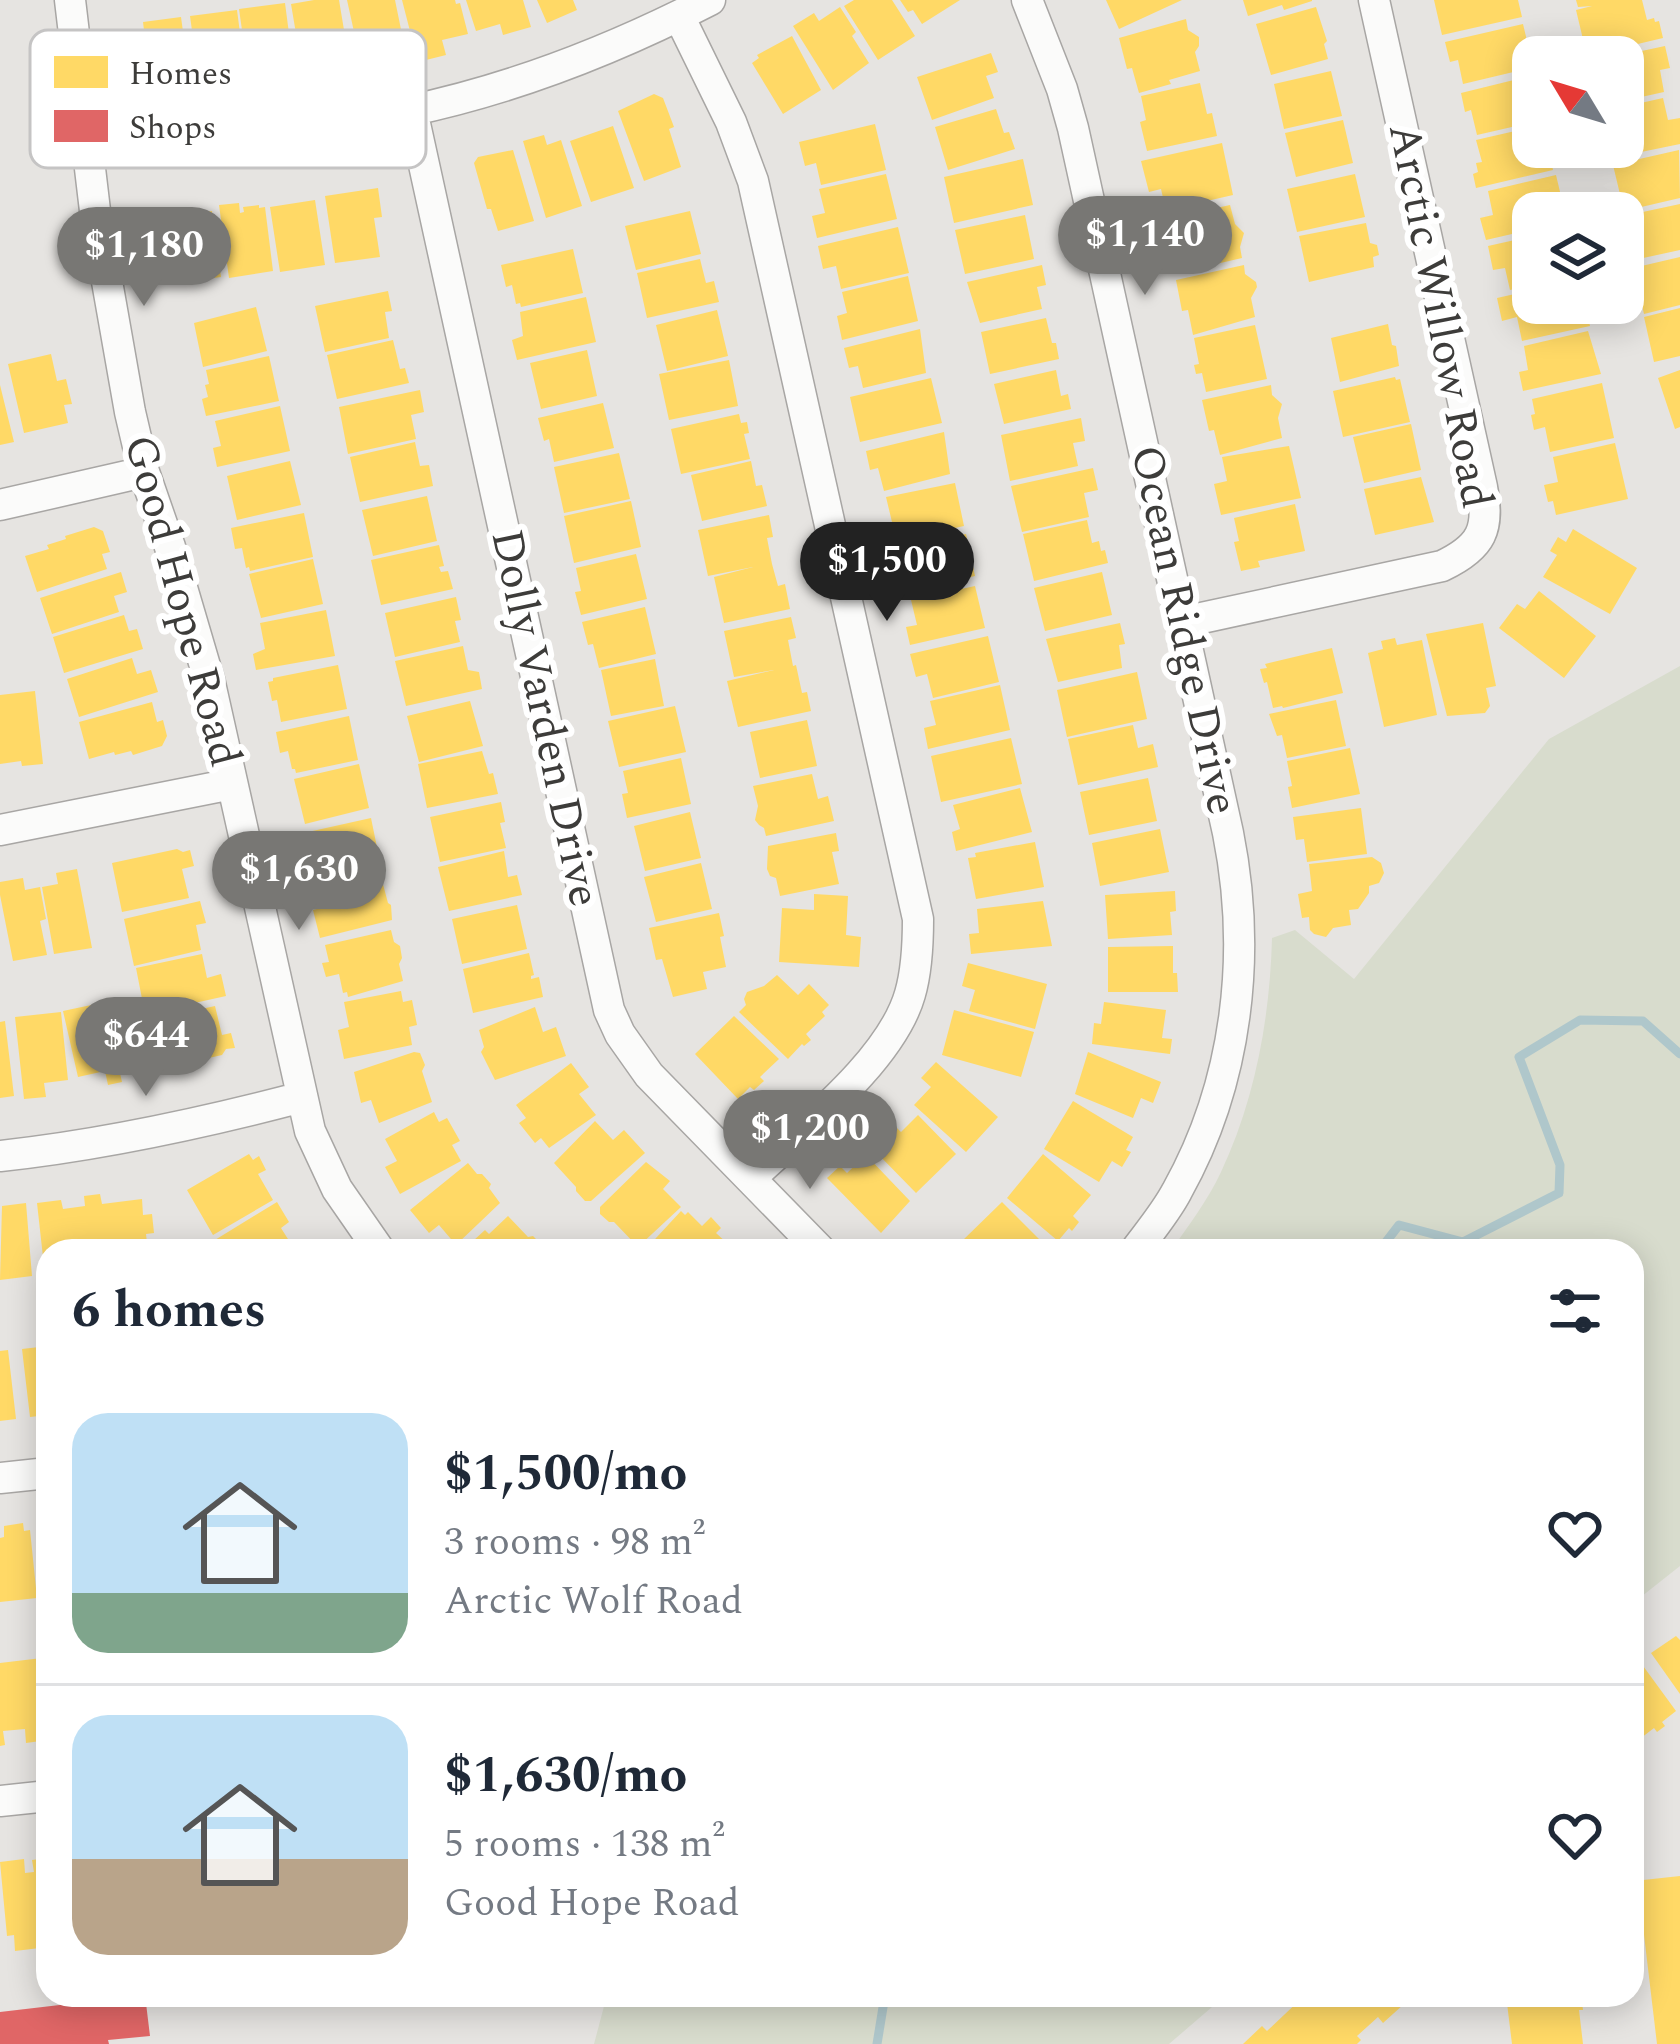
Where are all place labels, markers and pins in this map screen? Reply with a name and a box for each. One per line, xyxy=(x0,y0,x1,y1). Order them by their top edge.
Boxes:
pin: $1,140 xyxy=(1047,196,1243,298)
pin: $1,180 xyxy=(46,207,242,309)
pin: $1,500 xyxy=(789,522,985,624)
pin: $1,630 xyxy=(201,831,397,933)
pin: $644 xyxy=(75,997,217,1099)
pin: $1,200 xyxy=(712,1090,908,1192)

